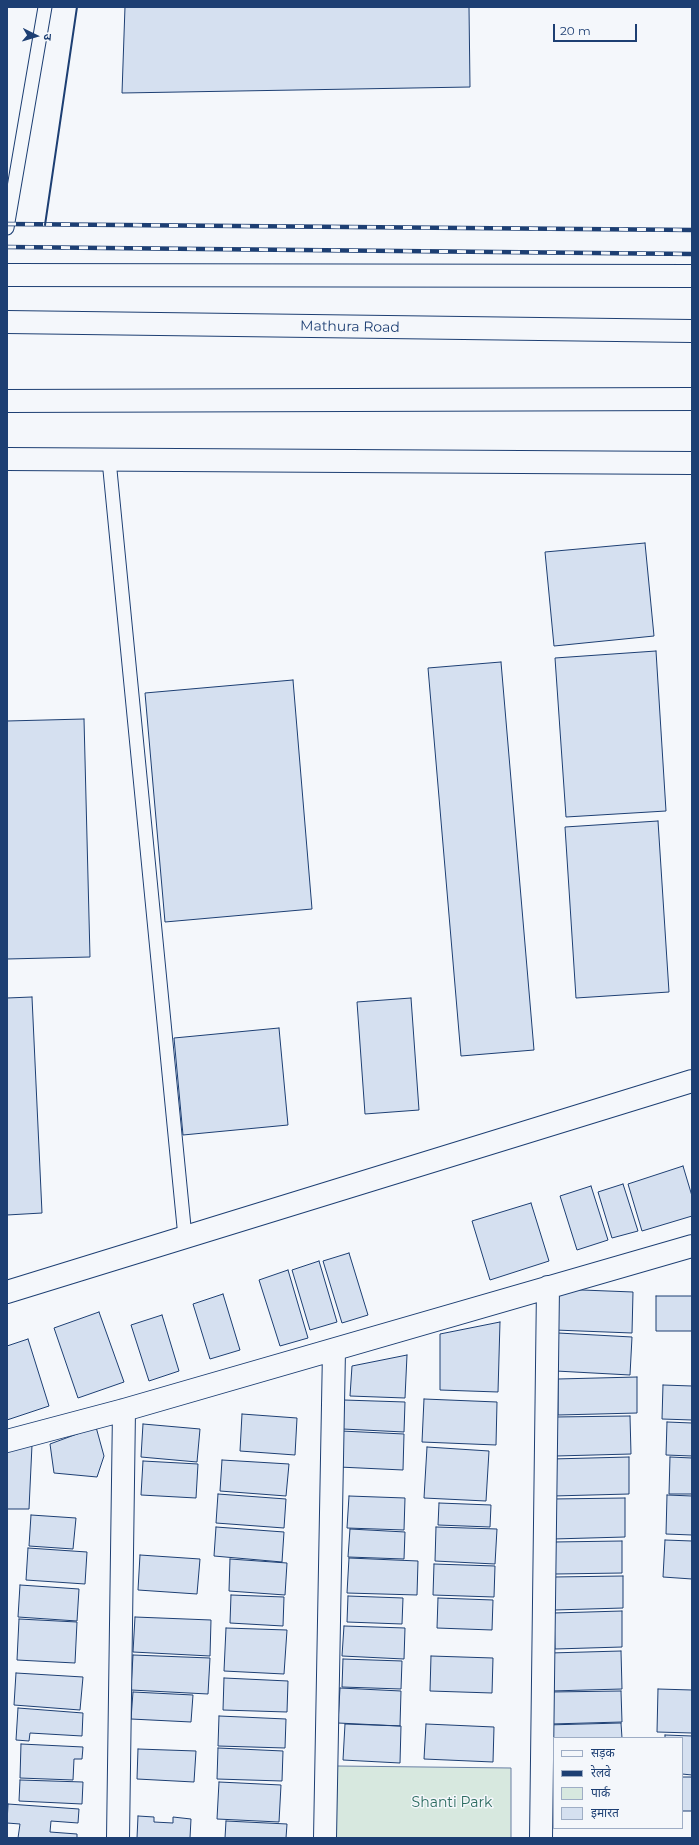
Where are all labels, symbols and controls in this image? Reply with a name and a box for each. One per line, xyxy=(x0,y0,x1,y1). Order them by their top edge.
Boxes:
north arrow xyxy=(16,16,56,56)
scale bar xyxy=(555,16,639,42)
text: 20 m xyxy=(560,23,591,38)
text: उ xyxy=(41,33,55,41)
street label: Mathura Road xyxy=(300,318,400,336)
legend xyxy=(553,1737,683,1829)
text: सड़क xyxy=(591,1745,615,1760)
text: रेलवे xyxy=(591,1765,611,1780)
text: पार्क xyxy=(591,1785,610,1800)
park label: Shanti Park xyxy=(412,1795,492,1811)
text: इमारत xyxy=(591,1805,619,1820)

